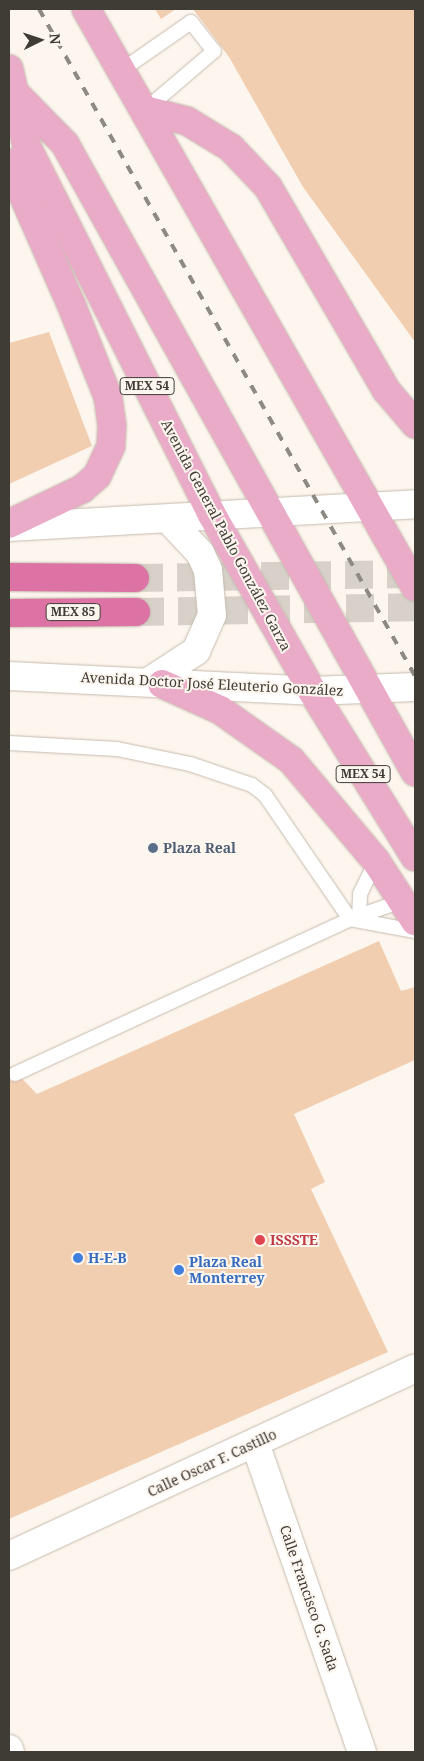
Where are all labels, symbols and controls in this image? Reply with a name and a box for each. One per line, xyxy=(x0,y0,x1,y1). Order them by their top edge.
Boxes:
north arrow xyxy=(15,15,65,65)
text: N xyxy=(46,33,65,45)
road number: MEX 54 xyxy=(120,376,174,396)
street label: Avenida General Pablo González Garza xyxy=(158,416,294,654)
road number: MEX 85 xyxy=(46,602,100,622)
street label: Avenida Doctor José Eleuterio González xyxy=(80,669,344,699)
road number: MEX 54 xyxy=(336,764,390,784)
place label: Plaza Real xyxy=(163,840,236,856)
marker: Plaza Real xyxy=(147,842,159,854)
place label: ISSSTE xyxy=(270,1232,318,1248)
marker: ISSSTE xyxy=(254,1234,266,1246)
place label: H-E-B xyxy=(88,1250,127,1266)
marker: H-E-B xyxy=(72,1252,84,1264)
place label: Plaza Real Monterrey xyxy=(189,1254,265,1286)
marker: Plaza Real Monterrey xyxy=(173,1264,185,1276)
street label: Calle Oscar F. Castillo xyxy=(145,1426,279,1500)
street label: Calle Francisco G. Sada xyxy=(276,1523,342,1673)

